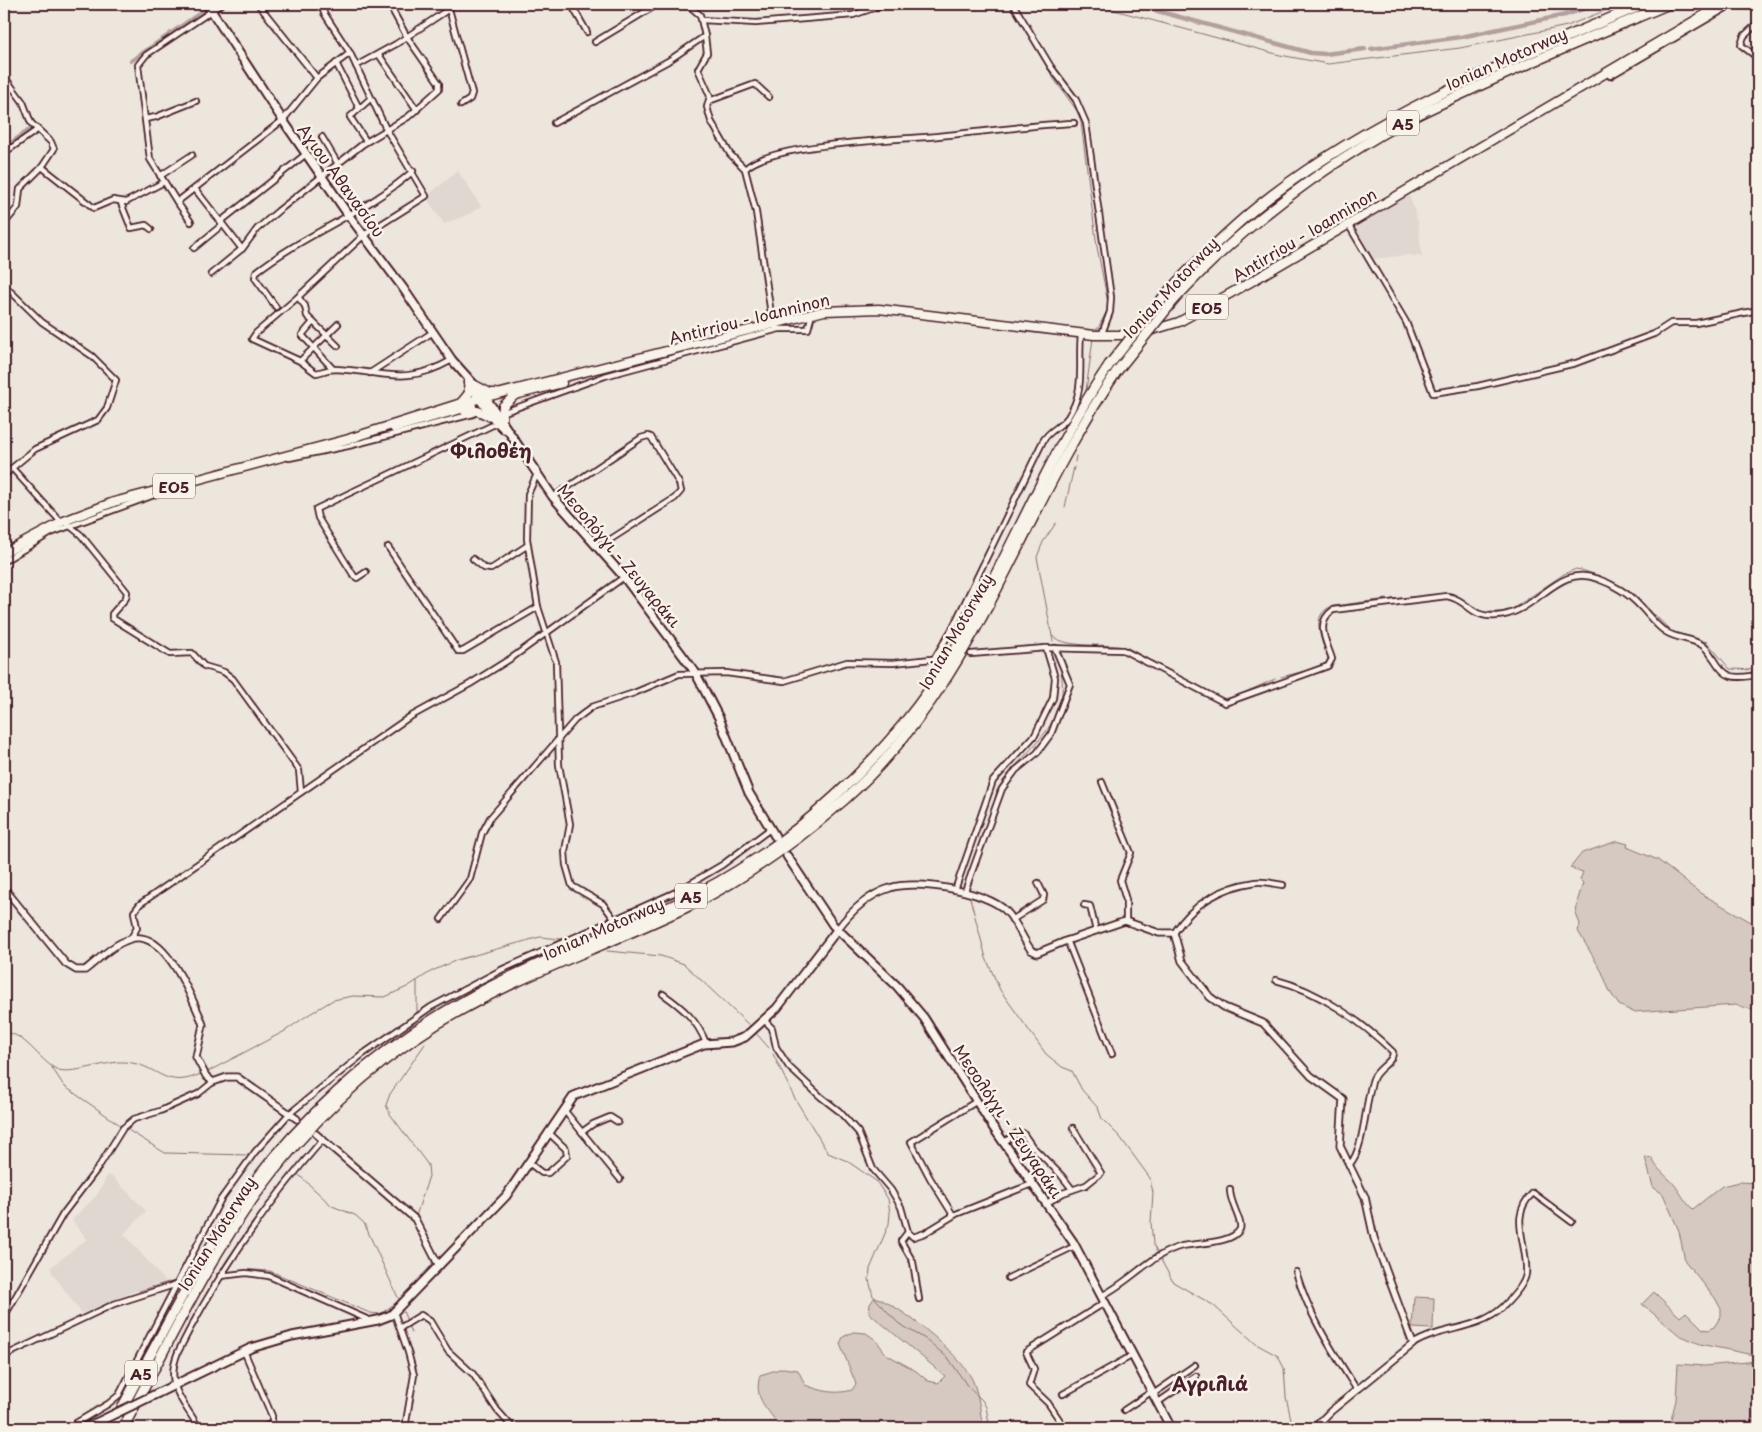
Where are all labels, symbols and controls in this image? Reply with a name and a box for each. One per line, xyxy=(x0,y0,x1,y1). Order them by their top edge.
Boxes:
street label: Ionian Motorway xyxy=(1441,20,1571,96)
road number: Α5 xyxy=(1387,110,1419,136)
street label: Αγιου Αθανασίου xyxy=(293,118,391,242)
street label: Antirriou - Ioanninon xyxy=(1227,181,1381,287)
street label: Ionian Motorway xyxy=(1117,231,1223,343)
street label: Antirriou - Ioanninon xyxy=(666,286,832,350)
road number: ΕΟ5 xyxy=(1186,294,1228,320)
district label: Φιλοθέη xyxy=(450,436,532,464)
road number: ΕΟ5 xyxy=(153,474,195,498)
street label: Μεσολόγγι - Ζευγαράκι xyxy=(553,478,688,632)
street label: Ionian Motorway xyxy=(912,568,998,694)
road number: Α5 xyxy=(675,884,707,908)
street label: Ionian Motorway xyxy=(538,890,668,966)
street label: Μεσολόγγι - Ζευγαράκι xyxy=(948,1039,1070,1203)
street label: Ionian Motorway xyxy=(171,1171,261,1295)
road number: Α5 xyxy=(125,1360,157,1386)
district label: Αγριλιά xyxy=(1172,1369,1248,1397)

